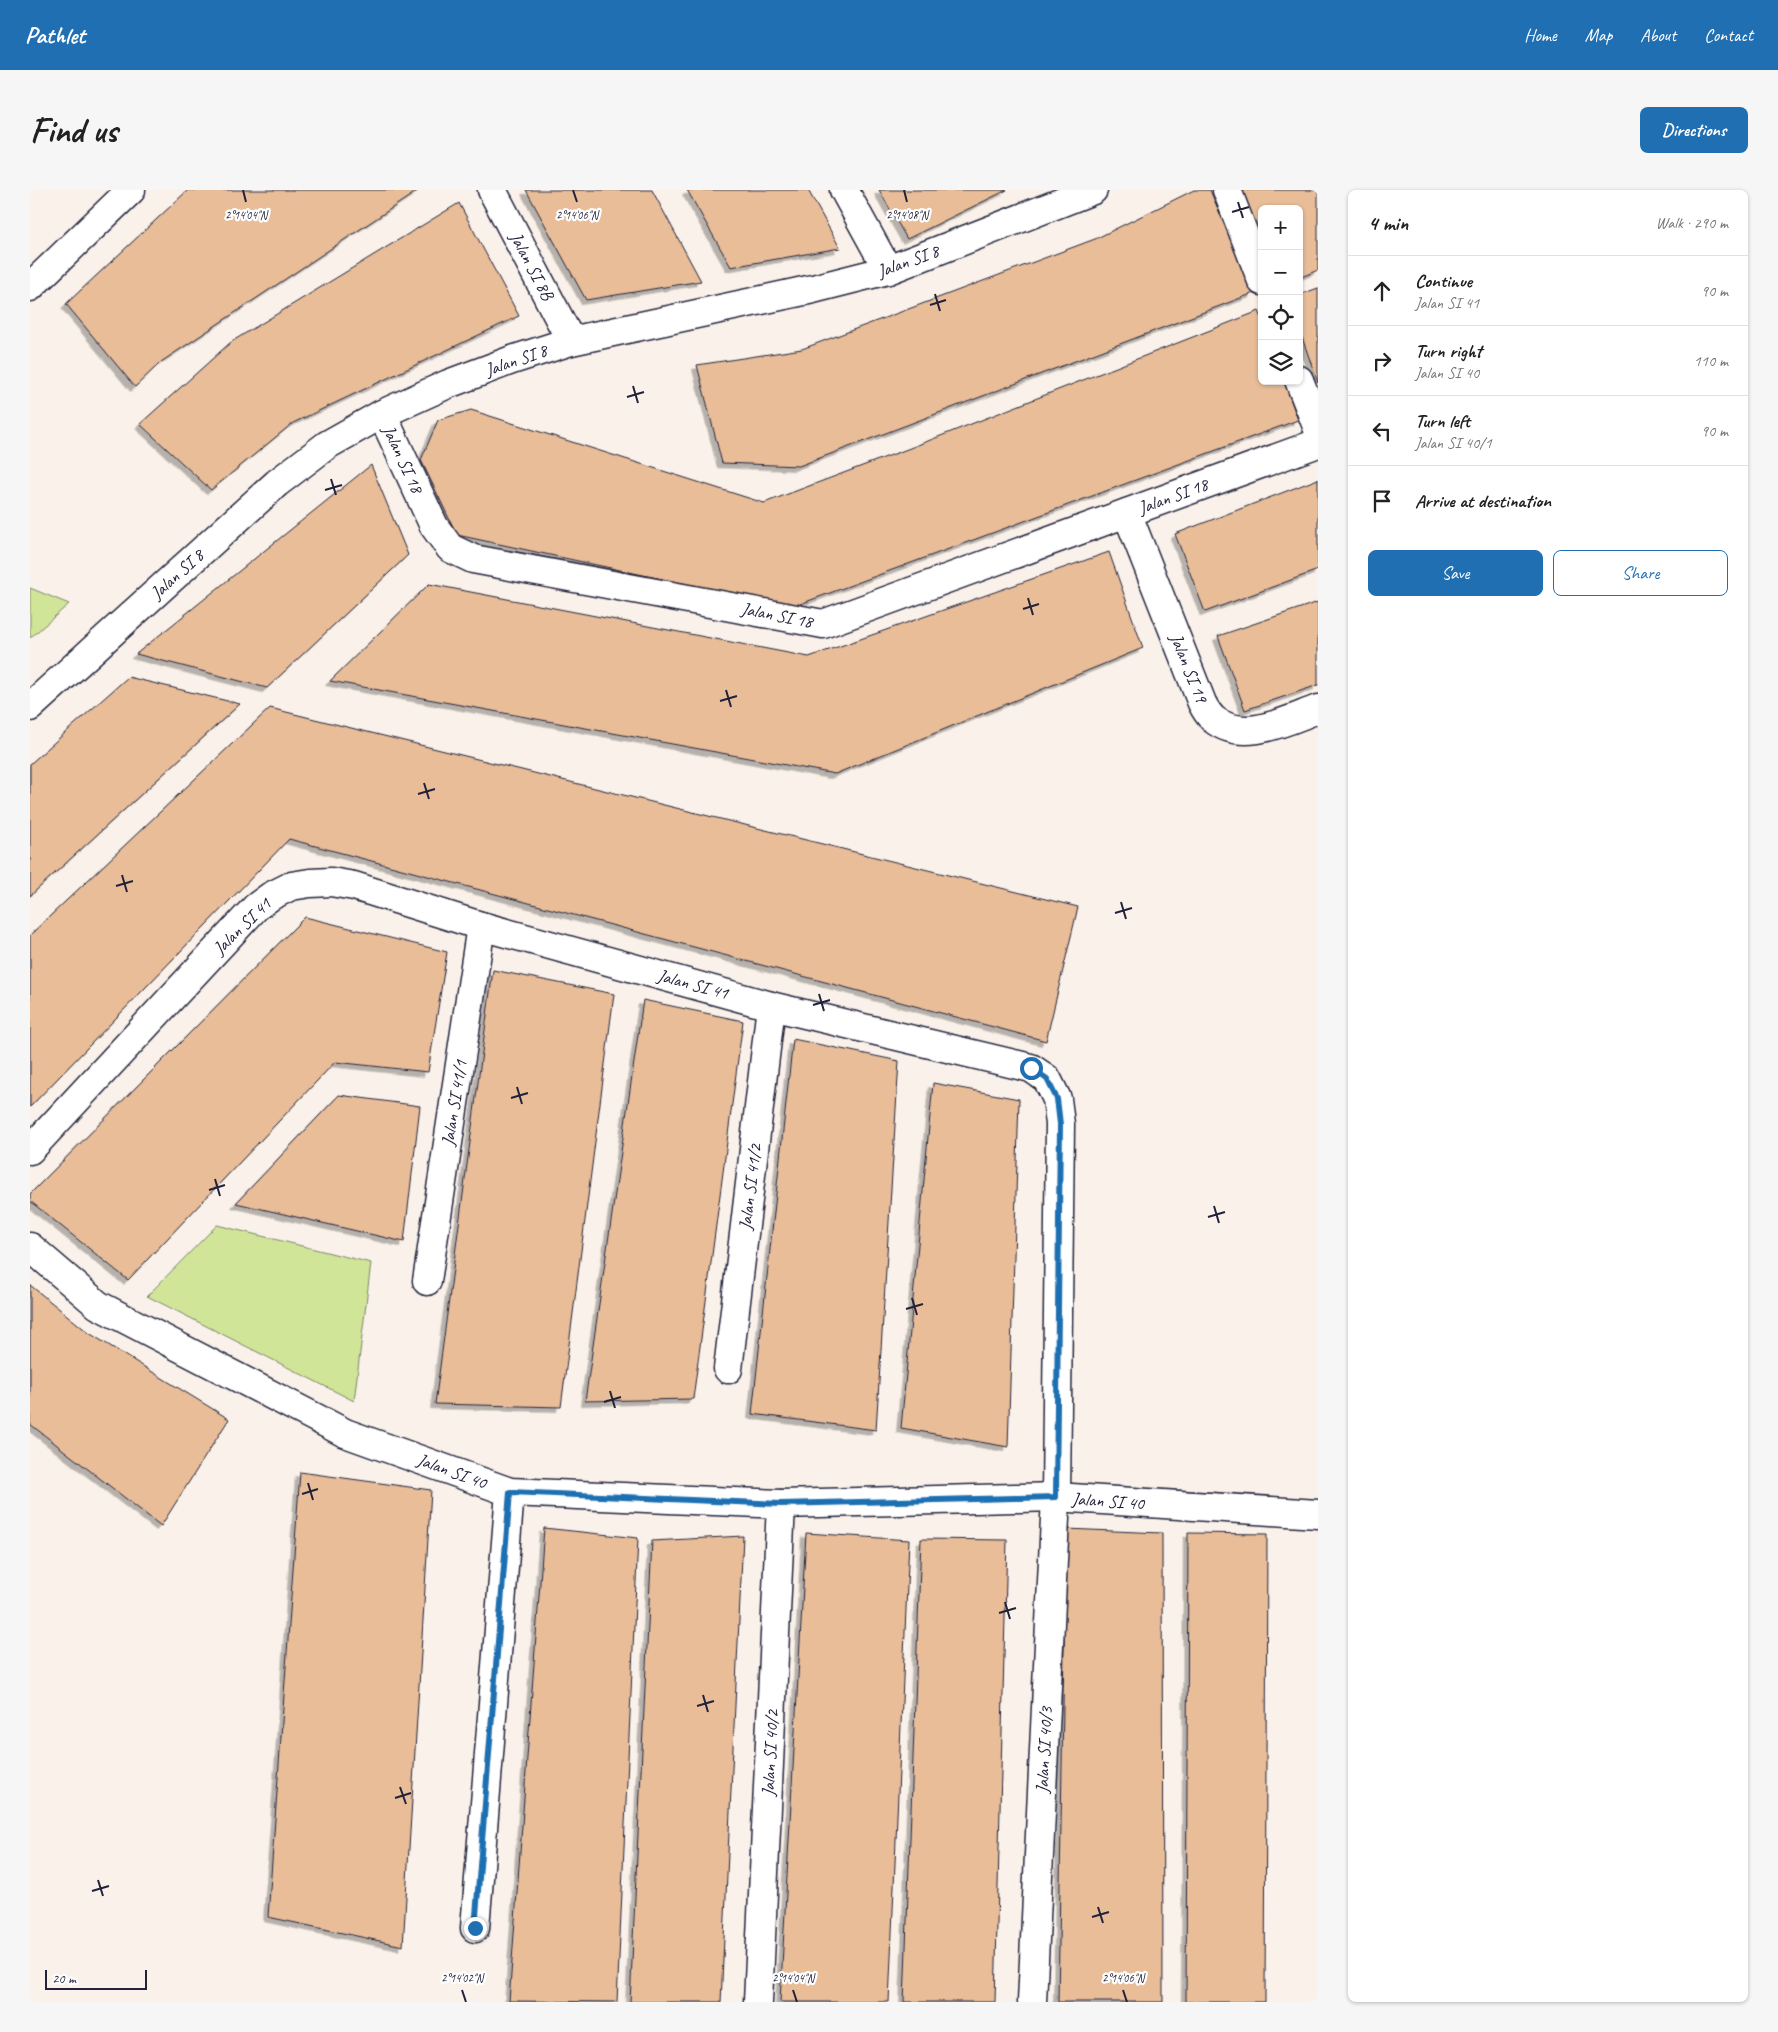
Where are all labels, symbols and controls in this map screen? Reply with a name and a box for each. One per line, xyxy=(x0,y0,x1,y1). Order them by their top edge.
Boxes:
text: Pathlet xyxy=(25,20,85,50)
text: Home xyxy=(1524,24,1557,46)
text: Map xyxy=(1585,24,1612,46)
text: About xyxy=(1640,24,1676,46)
text: Contact xyxy=(1704,24,1753,46)
button: Directions xyxy=(1640,107,1748,153)
text: Find us xyxy=(30,108,117,153)
map controls xyxy=(1258,205,1303,385)
button: + xyxy=(1258,205,1303,250)
text: 2°14'04"N xyxy=(225,207,269,223)
text: 2°14'06"N xyxy=(556,207,600,223)
text: 2°14'08"N xyxy=(886,207,930,223)
text: 4 min xyxy=(1368,210,1408,236)
text: Walk · 290 m xyxy=(1656,213,1728,233)
street label: Jalan SI 8B xyxy=(505,228,560,305)
street label: Jalan SI 8 xyxy=(873,239,944,283)
button: − xyxy=(1258,250,1303,295)
text: Continue xyxy=(1415,269,1472,293)
icon: ahead xyxy=(1368,277,1396,305)
text: 90 m xyxy=(1701,281,1728,301)
text: Jalan SI 41 xyxy=(1415,293,1479,313)
button: locate xyxy=(1258,295,1303,340)
street label: Jalan SI 8 xyxy=(481,339,552,381)
text: Turn right xyxy=(1415,339,1482,363)
button: layers xyxy=(1258,340,1303,385)
icon: right xyxy=(1368,347,1396,375)
text: 110 m xyxy=(1694,351,1728,371)
text: Jalan SI 40 xyxy=(1415,363,1479,383)
text: Turn left xyxy=(1415,409,1470,433)
icon: left xyxy=(1368,417,1396,445)
street label: Jalan SI 18 xyxy=(377,421,429,498)
text: 90 m xyxy=(1701,421,1728,441)
text: Jalan SI 40/1 xyxy=(1415,433,1492,453)
street label: Jalan SI 18 xyxy=(1134,473,1212,519)
icon: arrive xyxy=(1368,487,1396,515)
text: Arrive at destination xyxy=(1415,489,1551,513)
street label: Jalan SI 8 xyxy=(145,543,210,604)
button: Save xyxy=(1368,550,1543,596)
button: Share xyxy=(1553,550,1728,596)
street label: Jalan SI 18 xyxy=(738,597,816,633)
street label: Jalan SI 19 xyxy=(1165,629,1213,707)
street label: Jalan SI 41 xyxy=(208,892,276,960)
street label: Jalan SI 41 xyxy=(654,964,732,1004)
route start xyxy=(1020,1057,1043,1080)
street label: Jalan SI 41/1 xyxy=(436,1058,472,1148)
street label: Jalan SI 41/2 xyxy=(734,1141,766,1232)
street label: Jalan SI 40 xyxy=(413,1448,491,1494)
street label: Jalan SI 40 xyxy=(1070,1487,1147,1515)
street label: Jalan SI 40/3 xyxy=(1031,1704,1057,1795)
street label: Jalan SI 40/2 xyxy=(757,1707,783,1798)
route end xyxy=(464,1917,487,1940)
scale bar xyxy=(45,1967,148,1990)
text: 20 m xyxy=(52,1970,76,1987)
text: 2°14'02"N xyxy=(441,1970,485,1986)
text: 2°14'04"N xyxy=(772,1970,816,1986)
text: 2°14'06"N xyxy=(1102,1970,1146,1986)

